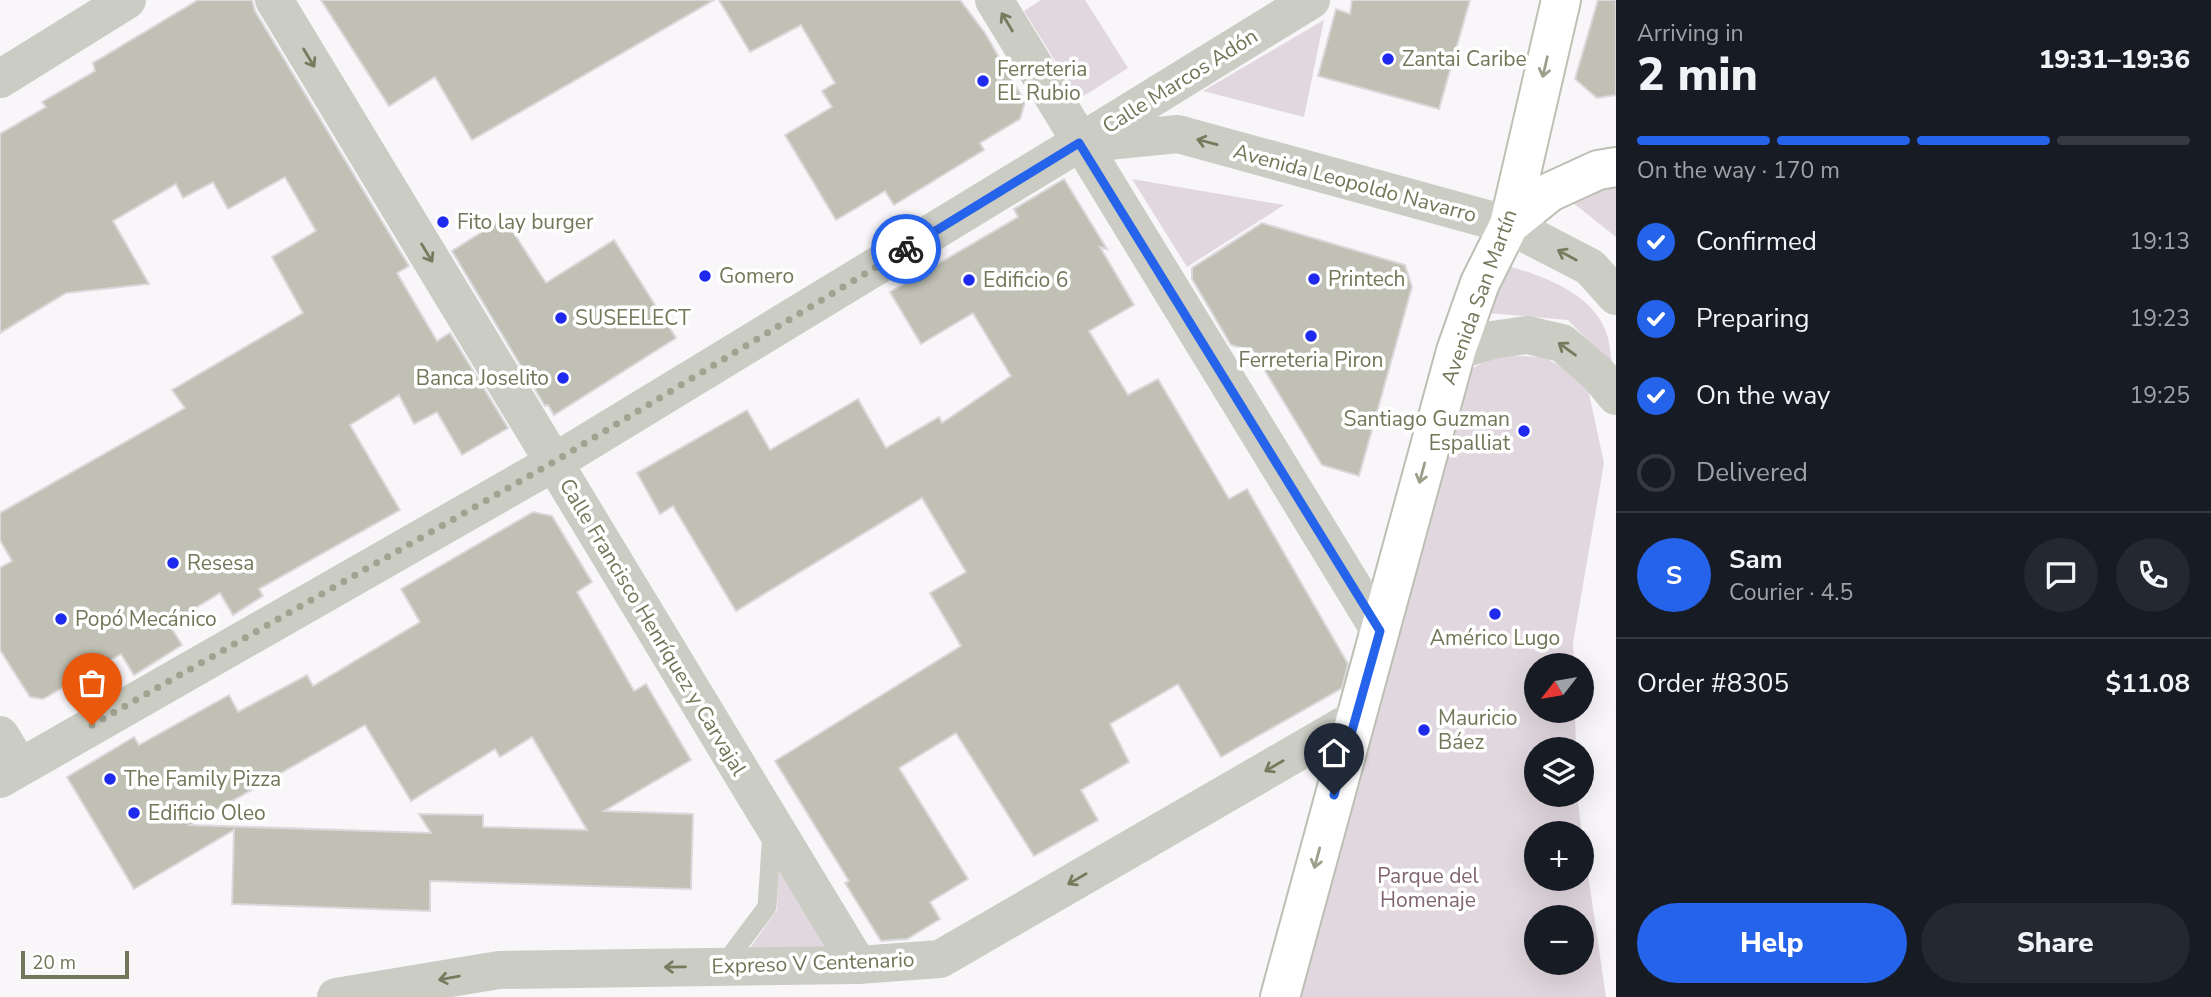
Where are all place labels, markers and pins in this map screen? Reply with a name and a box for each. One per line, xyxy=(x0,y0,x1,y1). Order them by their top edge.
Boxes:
place label: Zantai Caribe xyxy=(1402,45,1527,73)
marker: Zantai Caribe xyxy=(1380,51,1396,67)
place label: Ferreteria EL Rubio xyxy=(997,55,1087,107)
marker: Ferreteria EL Rubio xyxy=(975,73,991,89)
place label: Fito lay burger xyxy=(457,208,594,236)
marker: Fito lay burger xyxy=(435,214,451,230)
place label: Gomero xyxy=(719,262,794,290)
place label: Printech xyxy=(1328,265,1405,293)
place label: Edificio 6 xyxy=(983,266,1068,294)
marker: Gomero xyxy=(697,268,713,284)
marker: Printech xyxy=(1306,271,1322,287)
marker: Edificio 6 xyxy=(961,272,977,288)
place label: SUSEELECT xyxy=(575,304,691,332)
marker: SUSEELECT xyxy=(553,310,569,326)
marker: Ferreteria Piron xyxy=(1303,328,1319,344)
place label: Ferreteria Piron xyxy=(1239,346,1383,374)
place label: Banca Joselito xyxy=(416,364,549,392)
marker: Banca Joselito xyxy=(555,370,571,386)
place label: Santiago Guzman Espalliat xyxy=(1344,405,1511,457)
marker: Santiago Guzman Espalliat xyxy=(1516,423,1532,439)
place label: Resesa xyxy=(187,549,255,577)
marker: Resesa xyxy=(165,555,181,571)
place label: Popó Mecánico xyxy=(75,605,217,633)
marker: Américo Lugo xyxy=(1487,606,1503,622)
marker: Popó Mecánico xyxy=(53,611,69,627)
place label: Américo Lugo xyxy=(1430,624,1560,652)
pin xyxy=(62,653,122,725)
place label: Mauricio Báez xyxy=(1438,704,1518,756)
marker: Mauricio Báez xyxy=(1416,722,1432,738)
pin xyxy=(1304,723,1364,795)
place label: The Family Pizza xyxy=(124,765,281,793)
marker: The Family Pizza xyxy=(102,771,118,787)
place label: Edificio Oleo xyxy=(148,799,266,827)
marker: Edificio Oleo xyxy=(126,805,142,821)

